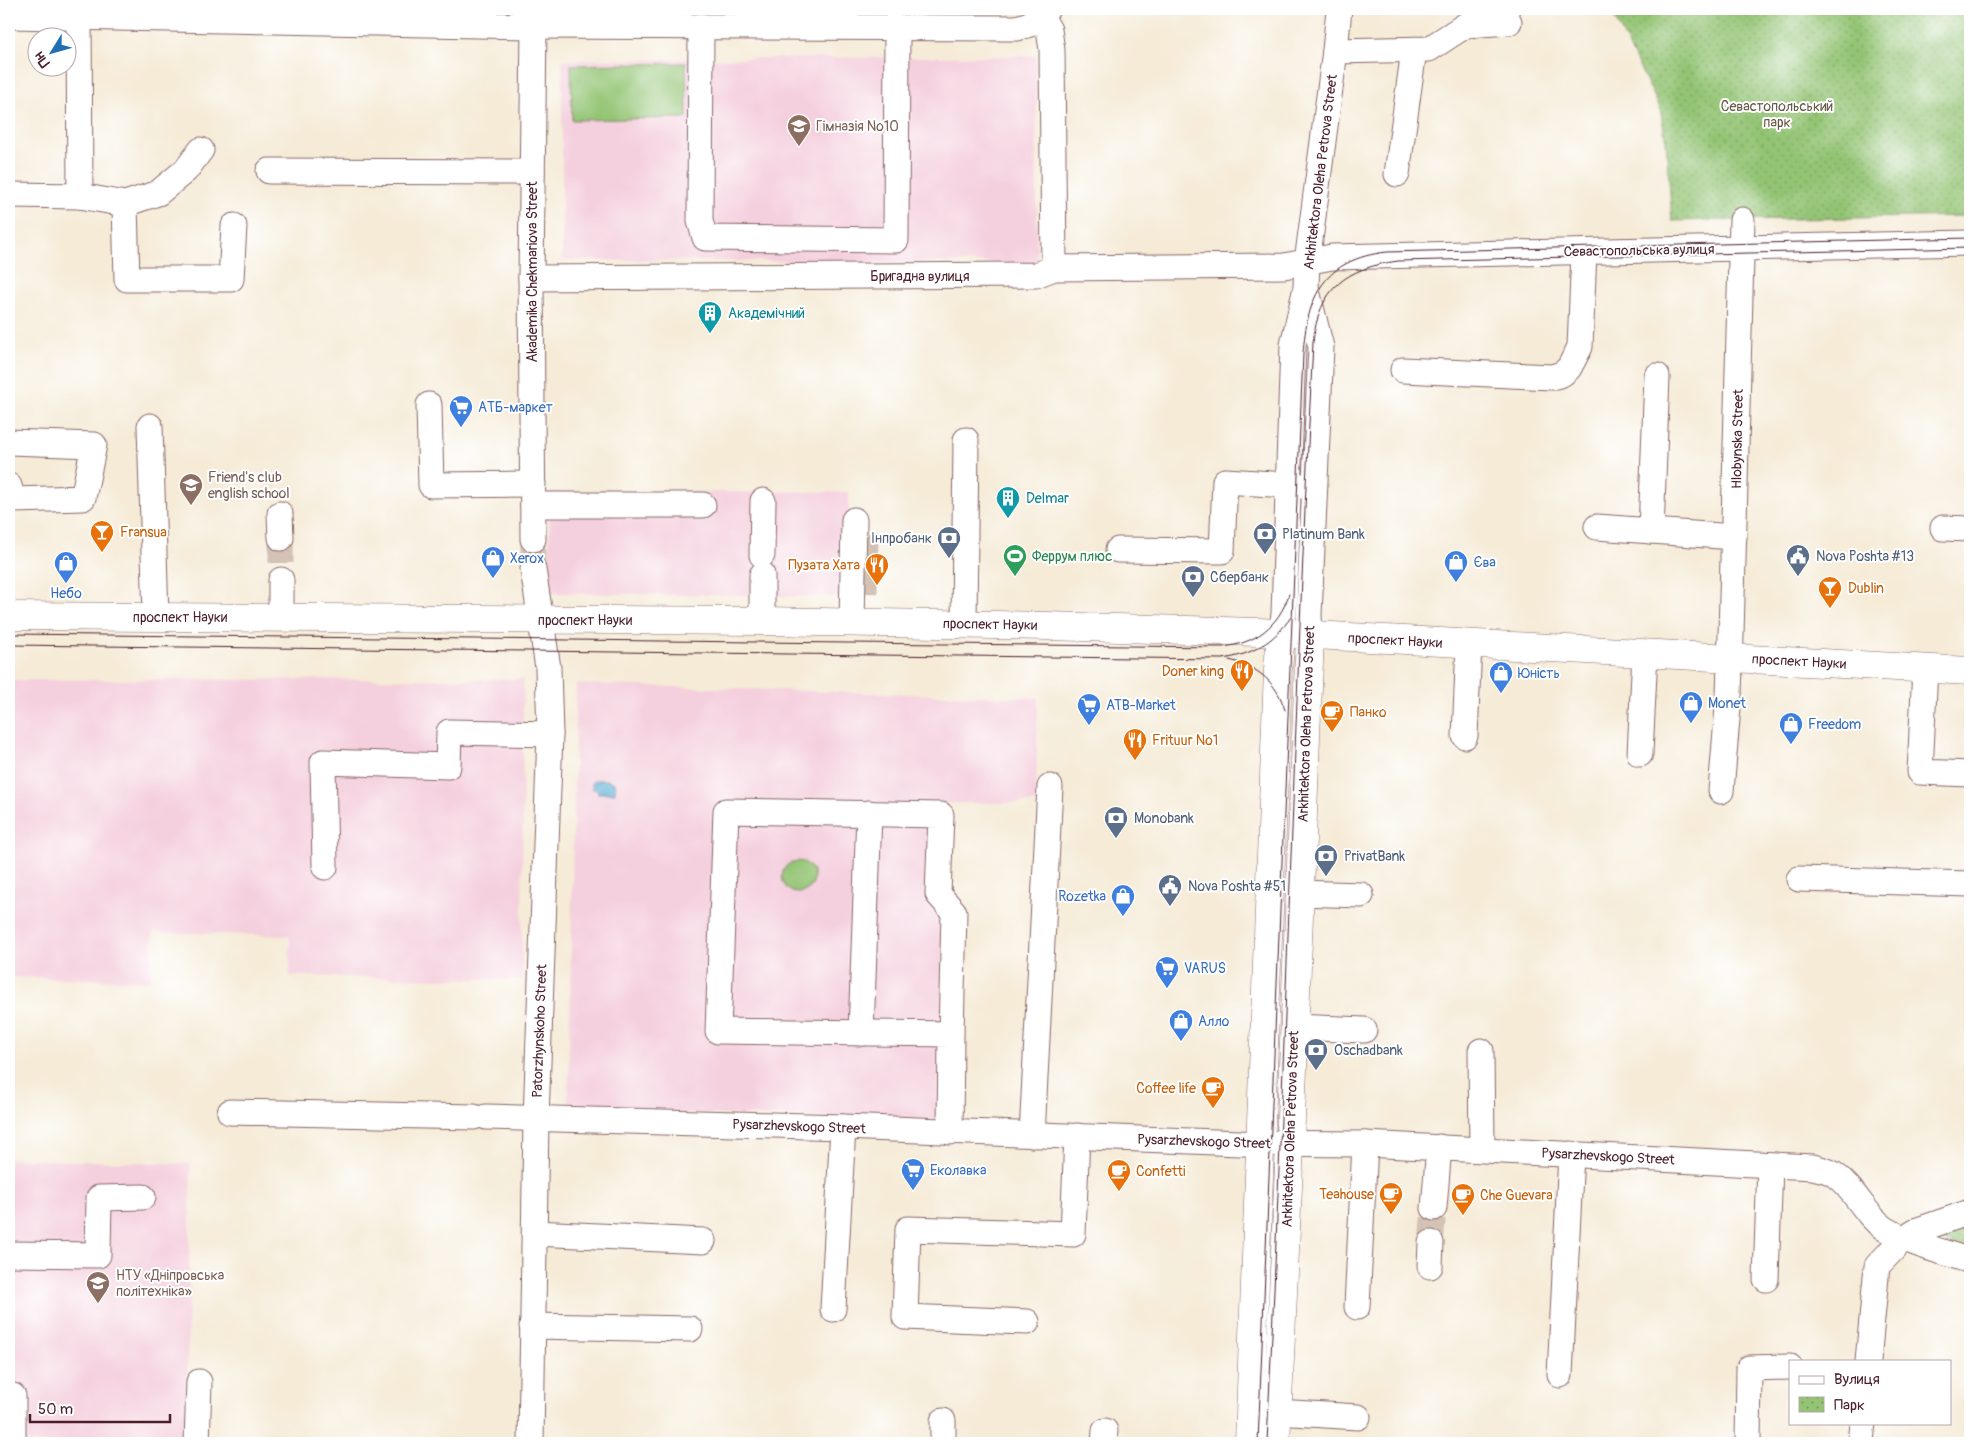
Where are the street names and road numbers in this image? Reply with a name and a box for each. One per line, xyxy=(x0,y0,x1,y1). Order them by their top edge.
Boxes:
street label: Arkhitektora Oleha Petrova Street xyxy=(1300,73,1341,271)
street label: Akademika Chekmariova Street xyxy=(524,181,541,363)
street label: Севастопольська вулиця xyxy=(1563,241,1715,260)
street label: Бригадна вулиця xyxy=(870,268,970,285)
street label: Hlobynska Street xyxy=(1728,389,1747,489)
street label: проспект Науки xyxy=(133,609,227,626)
street label: проспект Науки xyxy=(538,612,632,629)
street label: проспект Науки xyxy=(943,615,1037,634)
street label: Arkhitektora Oleha Petrova Street xyxy=(1295,625,1318,823)
street label: проспект Науки xyxy=(1347,630,1443,651)
street label: проспект Науки xyxy=(1751,651,1847,672)
street label: Patorzhynskoho Street xyxy=(529,964,550,1098)
street label: Arkhitektora Oleha Petrova Street xyxy=(1279,1030,1302,1228)
street label: Pysarzhevskogo Street xyxy=(732,1116,866,1137)
street label: Pysarzhevskogo Street xyxy=(1137,1131,1271,1152)
street label: Pysarzhevskogo Street xyxy=(1541,1145,1676,1169)

